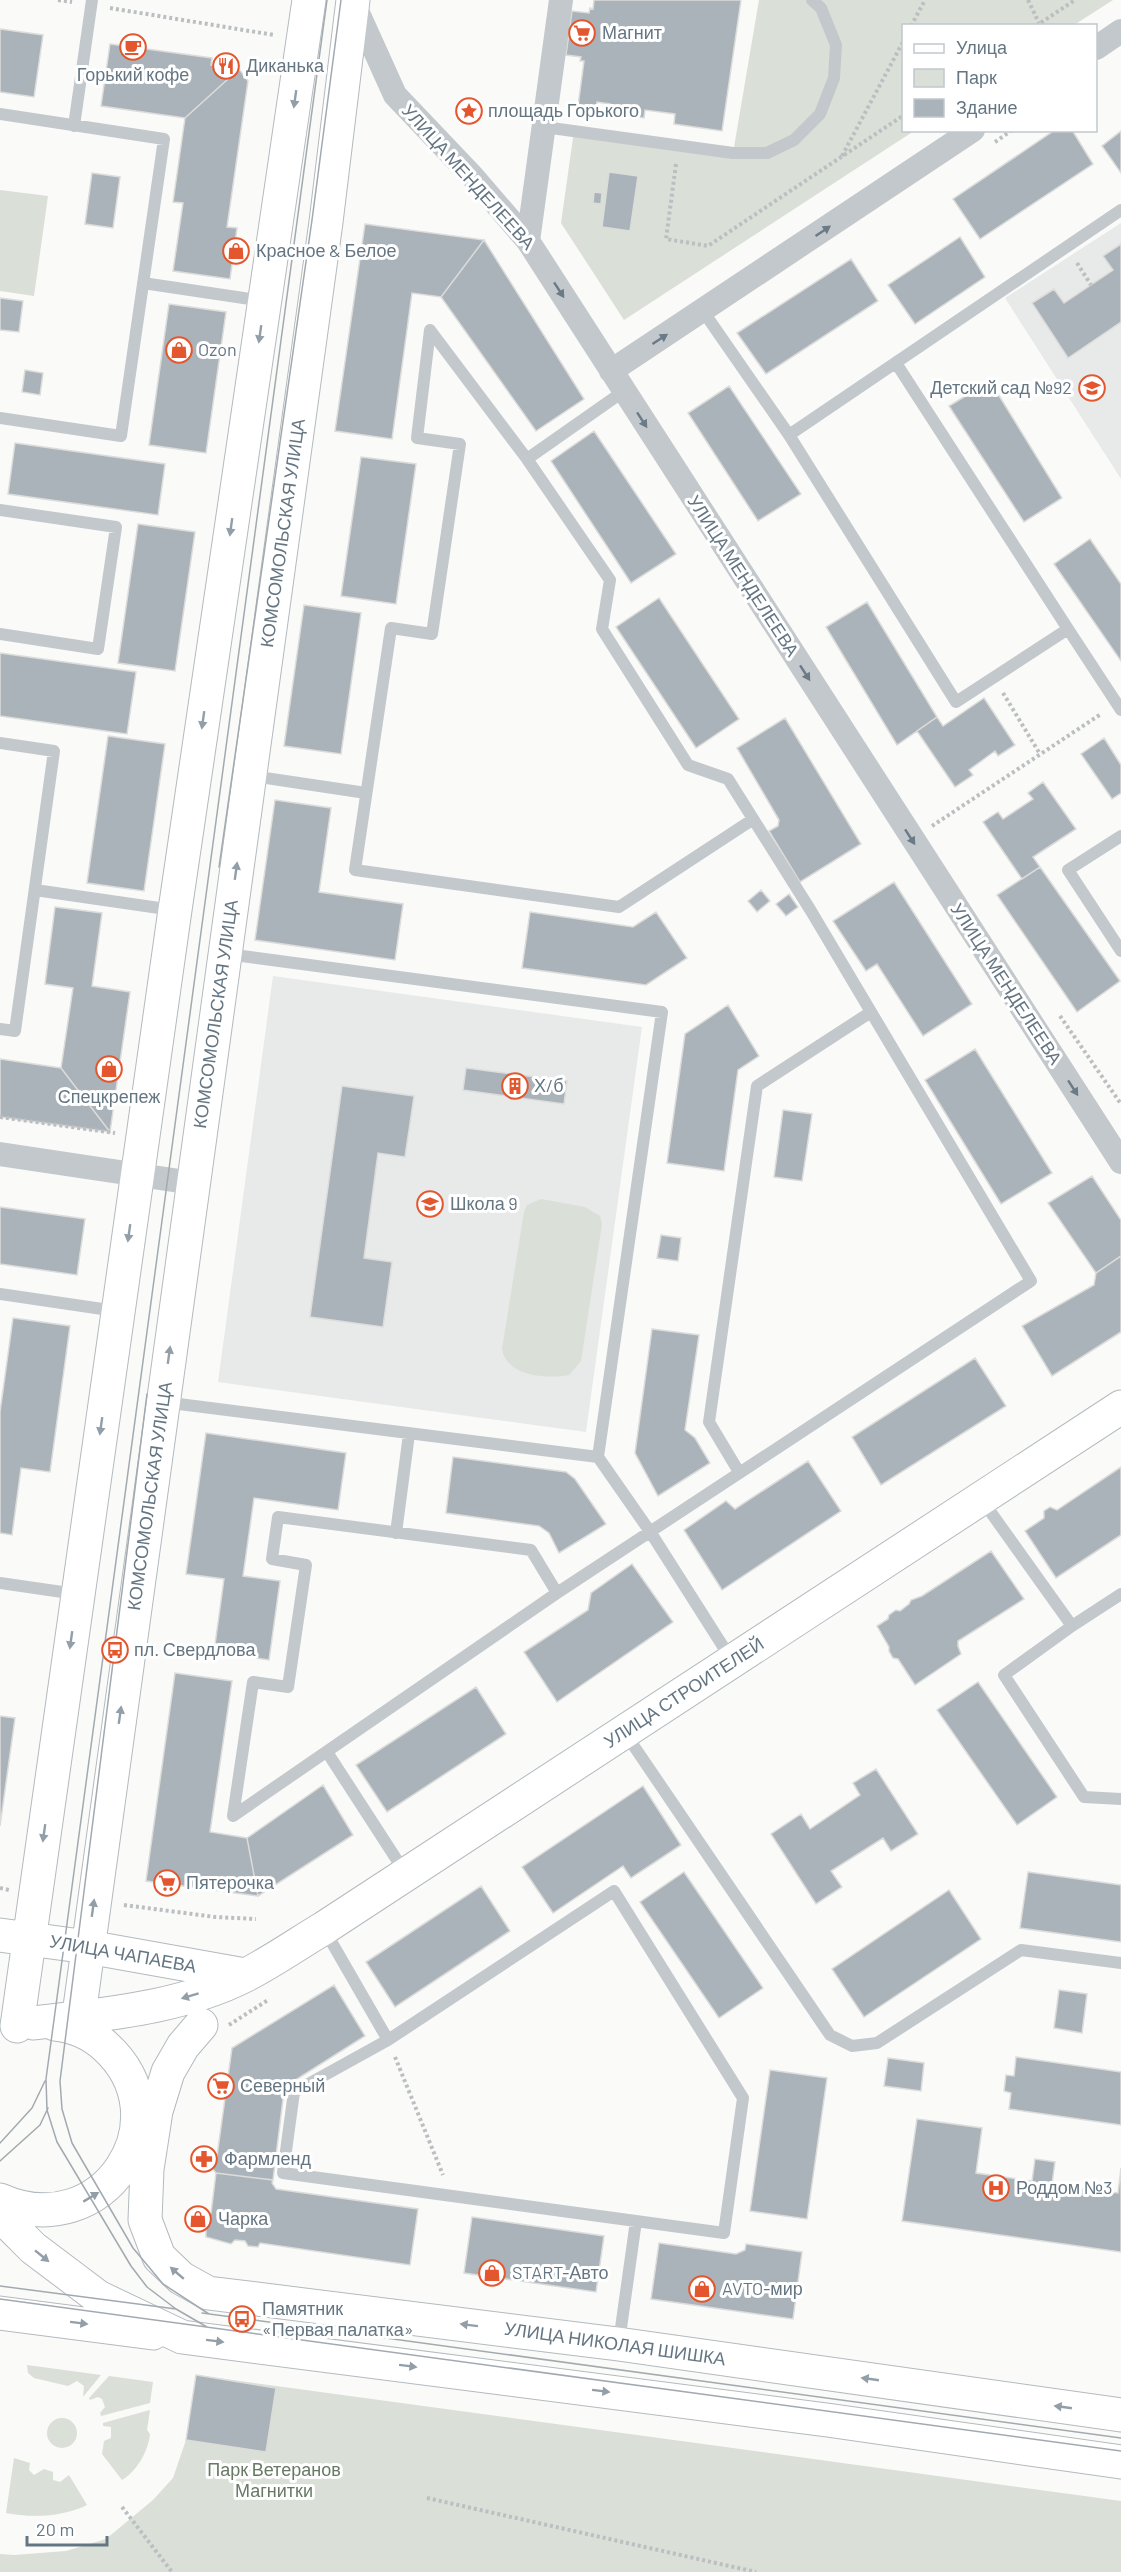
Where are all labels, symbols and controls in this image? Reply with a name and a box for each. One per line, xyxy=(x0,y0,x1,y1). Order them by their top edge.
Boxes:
supermarket icon: Магнит xyxy=(567,18,597,48)
place label: Магнит xyxy=(602,21,662,43)
legend xyxy=(902,24,1097,132)
cafe icon: Горький кофе xyxy=(118,32,148,62)
text: Улица xyxy=(956,36,1008,58)
restaurant icon: Диканька xyxy=(211,51,241,81)
place label: Диканька xyxy=(246,54,325,76)
place label: Горький кофе xyxy=(77,63,189,85)
text: Парк xyxy=(956,66,997,88)
one-way arrow xyxy=(290,90,299,109)
place icon: площадь Горького xyxy=(454,96,484,126)
text: Здание xyxy=(956,96,1017,118)
street label: УЛИЦА МЕНДЕЛЕЕВА xyxy=(398,99,540,254)
place label: площадь Горького xyxy=(488,99,639,121)
one-way arrow xyxy=(814,225,830,237)
shop icon: Красное & Белое xyxy=(221,236,251,266)
place label: Красное & Белое xyxy=(256,239,396,261)
one-way arrow xyxy=(554,282,565,299)
one-way arrow xyxy=(255,324,264,343)
one-way arrow xyxy=(652,334,668,345)
shop icon: Ozon xyxy=(164,335,194,365)
place label: Ozon xyxy=(198,338,237,360)
school or university icon: Детский сад №92 xyxy=(1077,373,1107,403)
place label: Детский сад №92 xyxy=(930,376,1072,398)
one-way arrow xyxy=(637,412,648,428)
street label: КОМСОМОЛЬСКАЯ УЛИЦА xyxy=(255,417,309,649)
street label: УЛИЦА МЕНДЕЛЕЕВА xyxy=(683,491,804,660)
one-way arrow xyxy=(227,517,236,536)
one-way arrow xyxy=(799,664,810,681)
one-way arrow xyxy=(198,710,207,729)
one-way arrow xyxy=(904,828,916,844)
one-way arrow xyxy=(231,861,241,880)
street label: КОМСОМОЛЬСКАЯ УЛИЦА xyxy=(188,898,242,1130)
street label: УЛИЦА МЕНДЕЛЕЕВА xyxy=(946,899,1067,1068)
shop icon: Спецкрепеж xyxy=(94,1054,124,1084)
building icon: Х/б xyxy=(500,1071,530,1101)
place label: Х/б xyxy=(534,1074,564,1096)
one-way arrow xyxy=(1068,1080,1079,1096)
place label: Спецкрепеж xyxy=(58,1085,160,1107)
school or university icon: Школа 9 xyxy=(415,1189,445,1219)
place label: Школа 9 xyxy=(450,1192,518,1214)
one-way arrow xyxy=(124,1224,133,1243)
one-way arrow xyxy=(164,1346,173,1365)
street label: КОМСОМОЛЬСКАЯ УЛИЦА xyxy=(122,1380,176,1612)
one-way arrow xyxy=(97,1417,106,1436)
one-way arrow xyxy=(66,1631,75,1650)
street label: УЛИЦА СТРОИТЕЛЕЙ xyxy=(599,1632,768,1752)
bus stop icon: пл. Свердлова xyxy=(100,1635,130,1665)
place label: пл. Свердлова xyxy=(134,1638,256,1660)
one-way arrow xyxy=(115,1705,124,1724)
one-way arrow xyxy=(39,1824,48,1843)
supermarket icon: Пятерочка xyxy=(152,1868,182,1898)
place label: Пятерочка xyxy=(186,1871,275,1893)
one-way arrow xyxy=(89,1899,98,1918)
street label: УЛИЦА ЧАПАЕВА xyxy=(48,1929,198,1977)
one-way arrow xyxy=(181,1991,199,2001)
supermarket icon: Северный xyxy=(206,2071,236,2101)
place label: Северный xyxy=(240,2074,325,2096)
pharmacy icon: Фармленд xyxy=(189,2144,219,2174)
place label: Фармленд xyxy=(224,2147,312,2169)
hospital icon: Роддом №3 xyxy=(981,2173,1011,2203)
place label: Роддом №3 xyxy=(1016,2176,1112,2198)
one-way arrow xyxy=(83,2192,100,2202)
shop icon: Чарка xyxy=(183,2204,213,2234)
place label: Чарка xyxy=(218,2207,269,2229)
one-way arrow xyxy=(35,2249,50,2261)
shop icon: START-Авто xyxy=(477,2258,507,2288)
place label: START-Авто xyxy=(512,2261,609,2283)
one-way arrow xyxy=(170,2267,185,2280)
shop icon: AVTO-мир xyxy=(687,2274,717,2304)
place label: AVTO-мир xyxy=(722,2277,803,2299)
place label: Памятник «Первая палатка» xyxy=(262,2297,414,2340)
bus stop icon: Памятник «Первая палатка» xyxy=(227,2304,257,2334)
street label: УЛИЦА НИКОЛАЯ ШИШКА xyxy=(503,2317,727,2369)
one-way arrow xyxy=(69,2319,88,2328)
one-way arrow xyxy=(459,2321,478,2330)
one-way arrow xyxy=(205,2336,224,2345)
one-way arrow xyxy=(399,2361,418,2370)
one-way arrow xyxy=(860,2375,879,2384)
one-way arrow xyxy=(592,2386,611,2395)
one-way arrow xyxy=(1053,2402,1072,2411)
park label: Парк Ветеранов Магнитки xyxy=(207,2458,341,2501)
scale bar xyxy=(27,2509,106,2547)
text: 20 m xyxy=(36,2518,74,2540)

